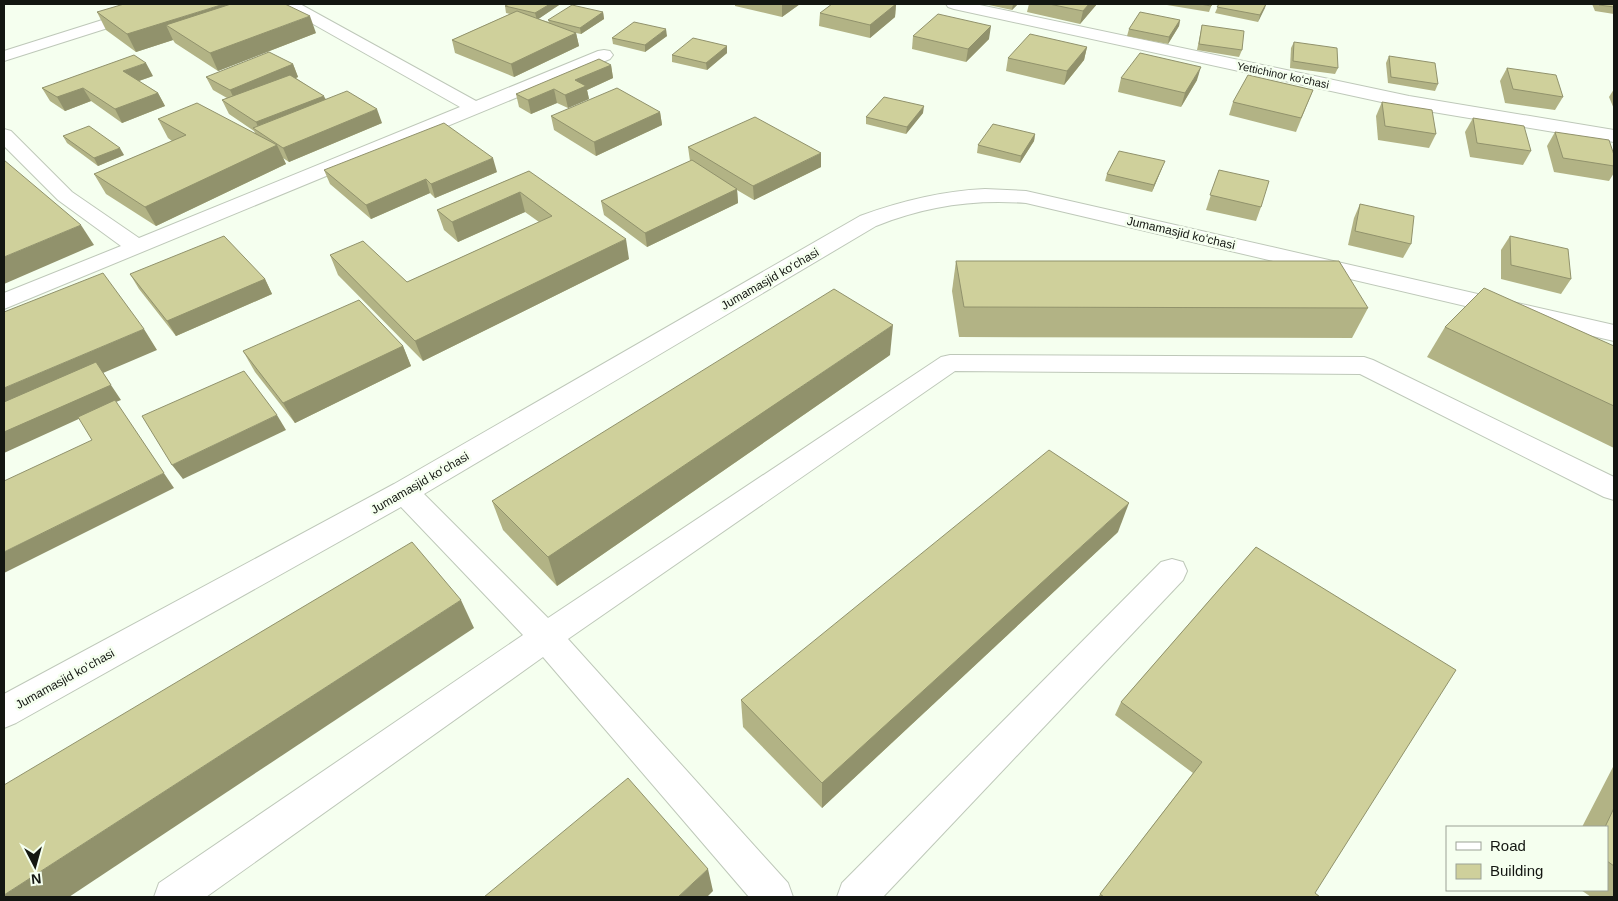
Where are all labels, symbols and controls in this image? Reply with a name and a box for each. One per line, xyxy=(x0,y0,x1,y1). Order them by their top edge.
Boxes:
street label: Yettichinor ko‘chasi xyxy=(1236,59,1330,91)
street label: Jumamasjid koʻchasi xyxy=(1125,214,1237,252)
street label: Jumamasjid koʻchasi xyxy=(719,245,821,313)
street label: Jumamasjid koʻchasi xyxy=(369,449,471,517)
street label: Jumamasjid koʻchasi xyxy=(13,646,117,712)
legend xyxy=(1446,826,1608,891)
text: Road xyxy=(1490,837,1526,854)
north arrow xyxy=(10,841,60,891)
text: Building xyxy=(1490,862,1543,879)
text: N xyxy=(30,870,42,887)

